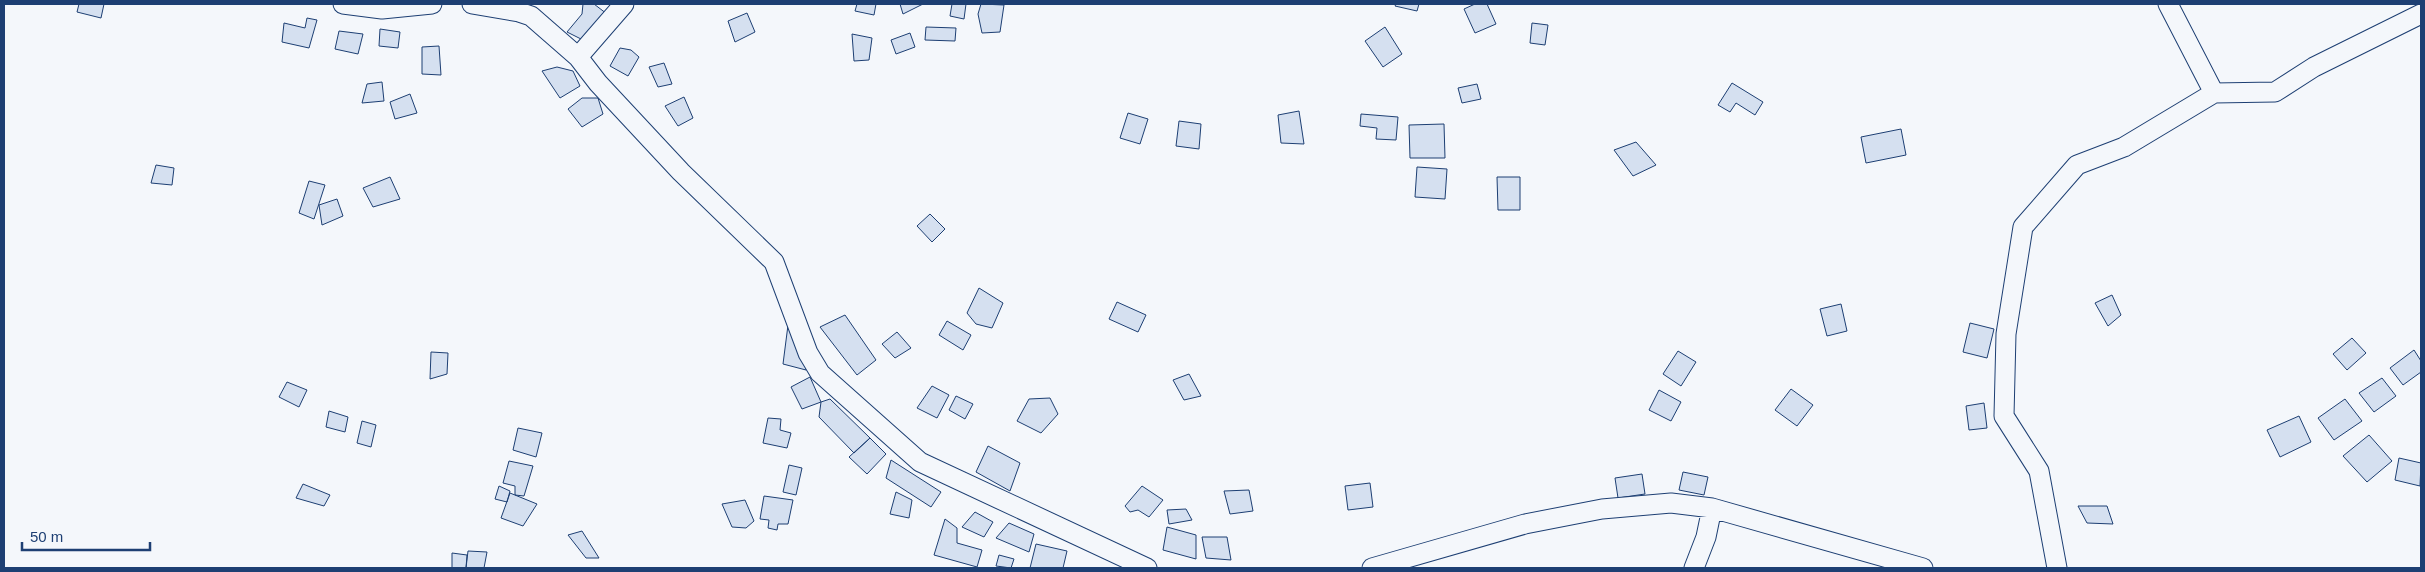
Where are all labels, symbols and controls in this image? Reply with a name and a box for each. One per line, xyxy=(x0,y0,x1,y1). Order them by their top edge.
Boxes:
scale bar xyxy=(22,520,150,552)
text: 50 m xyxy=(30,528,63,545)

